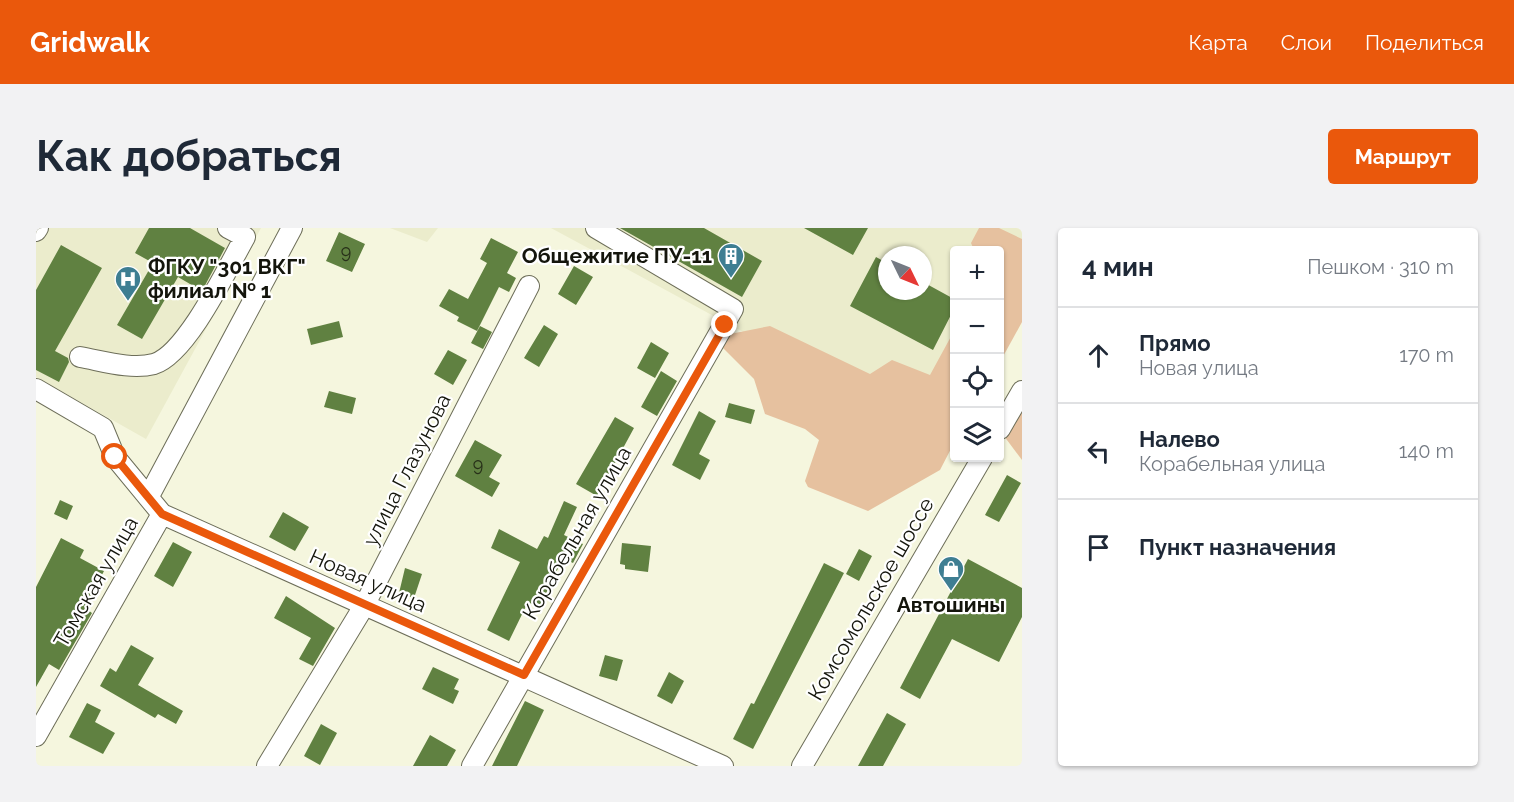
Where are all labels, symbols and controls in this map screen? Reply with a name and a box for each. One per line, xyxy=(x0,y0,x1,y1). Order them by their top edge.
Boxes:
text: Gridwalk xyxy=(30,26,150,59)
text: Карта xyxy=(1189,30,1248,55)
text: Слои xyxy=(1281,30,1332,55)
text: Поделиться xyxy=(1365,30,1484,55)
button: Маршрут xyxy=(1328,129,1478,184)
text: Как добраться xyxy=(36,132,342,181)
house number: 9 xyxy=(341,241,351,262)
building icon: Общежитие ПУ-11 xyxy=(716,241,746,279)
place label: Общежитие ПУ-11 xyxy=(522,243,712,268)
north arrow xyxy=(878,246,932,300)
map controls xyxy=(950,246,1004,462)
button: + xyxy=(950,246,1004,300)
text: 4 мин xyxy=(1082,252,1154,282)
place label: ФГКУ "301 ВКГ" филиал № 1 xyxy=(148,254,306,303)
text: Пешком · 310 m xyxy=(1307,255,1454,279)
hospital icon: ФГКУ "301 ВКГ" филиал № 1 xyxy=(113,264,143,302)
button: − xyxy=(950,300,1004,354)
route end xyxy=(711,311,737,337)
text: Прямо xyxy=(1139,330,1211,356)
icon: ahead xyxy=(1082,339,1115,372)
text: 170 m xyxy=(1399,343,1454,367)
button: locate xyxy=(950,354,1004,408)
text: Новая улица xyxy=(1139,356,1259,380)
street label: улица Глазунова xyxy=(357,389,456,550)
button: layers xyxy=(950,408,1004,462)
text: Налево xyxy=(1139,426,1220,452)
icon: left xyxy=(1082,435,1115,468)
text: 140 m xyxy=(1399,439,1454,463)
street label: Корабельная улица xyxy=(517,442,636,624)
route start xyxy=(101,443,127,469)
text: Корабельная улица xyxy=(1139,452,1325,476)
house number: 9 xyxy=(473,454,483,475)
street label: Комсомольское шоссе xyxy=(802,493,939,704)
street label: Томская улица xyxy=(48,512,143,651)
icon: arrive xyxy=(1082,531,1115,564)
text: Пункт назначения xyxy=(1139,534,1336,560)
street label: Новая улица xyxy=(306,544,431,618)
shop icon: Автошины xyxy=(936,554,966,592)
place label: Автошины xyxy=(897,592,1005,617)

